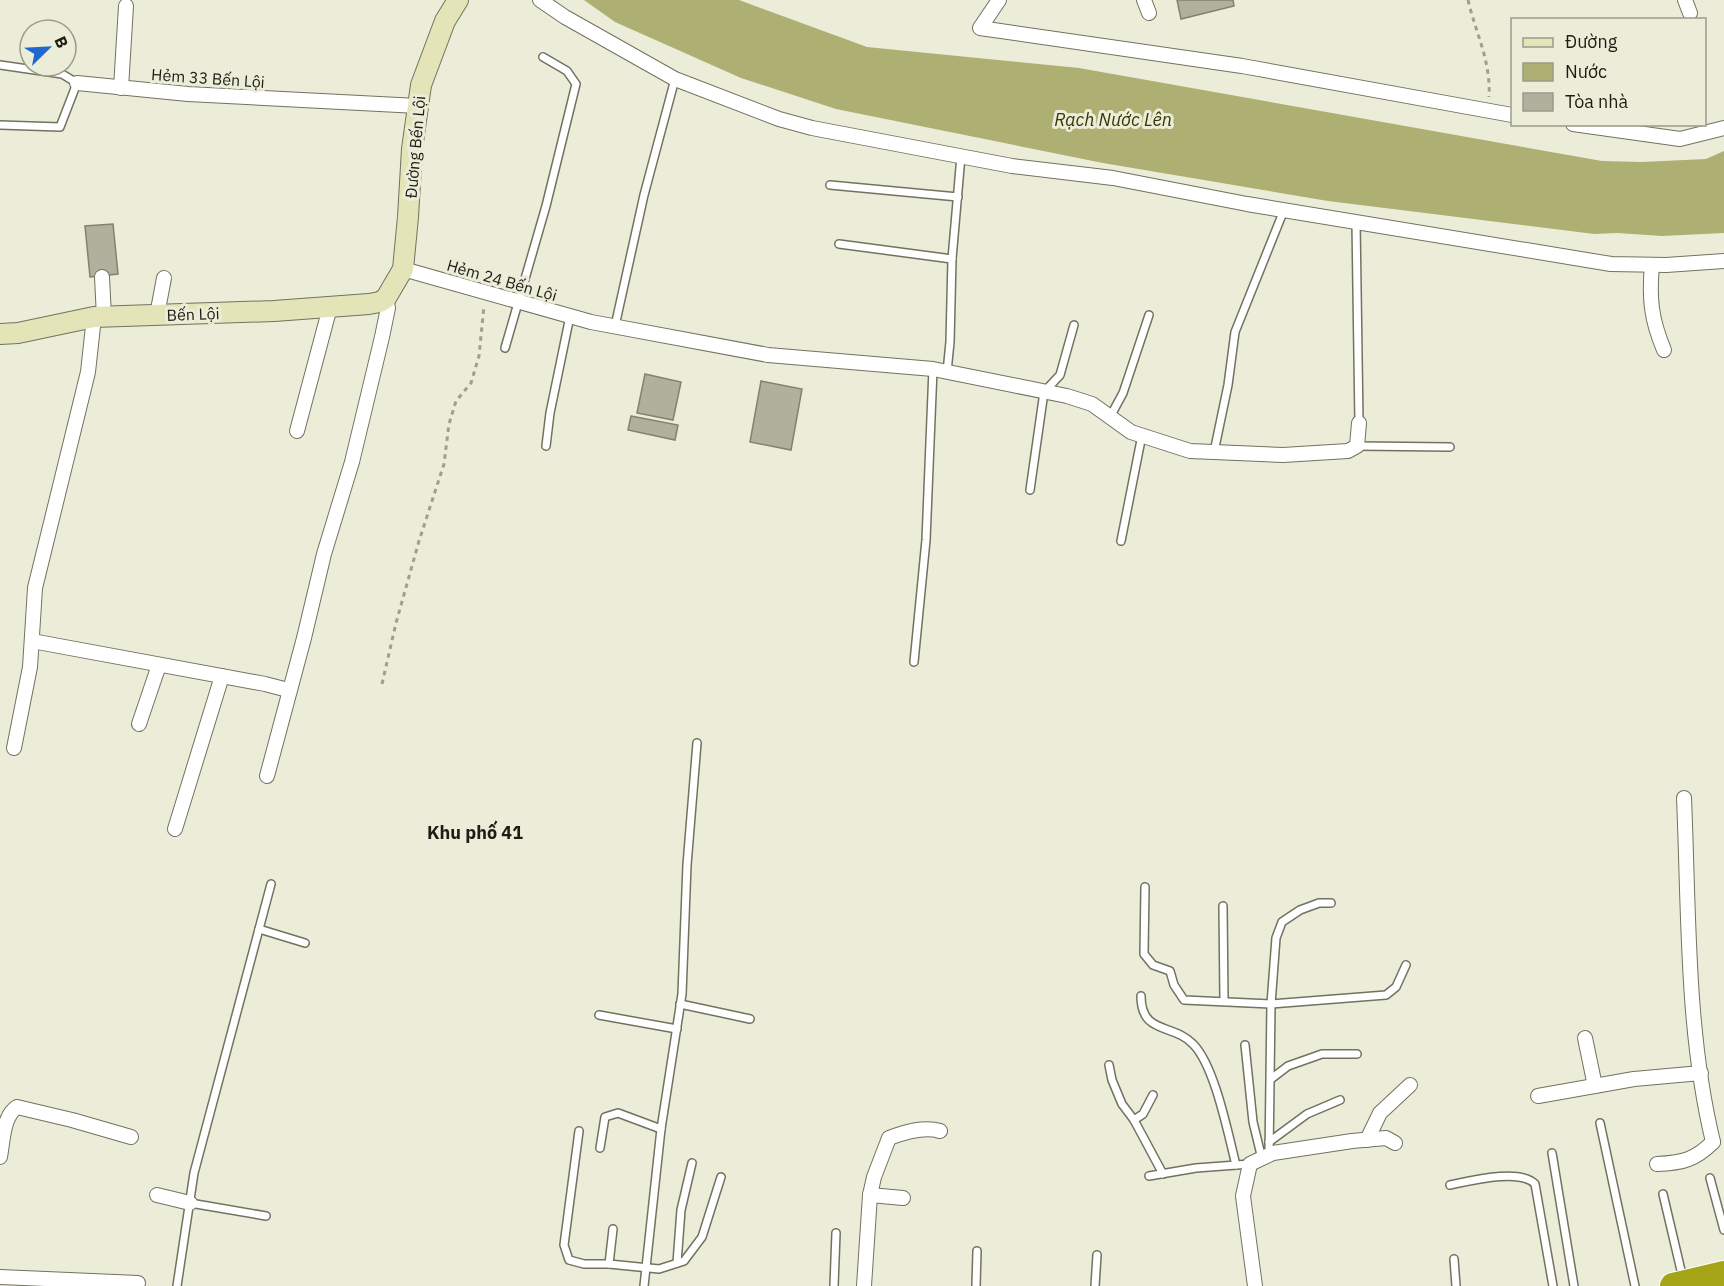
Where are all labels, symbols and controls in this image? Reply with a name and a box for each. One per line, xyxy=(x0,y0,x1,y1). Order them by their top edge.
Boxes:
north arrow xyxy=(18,18,78,78)
legend xyxy=(1511,18,1706,126)
text: Đường xyxy=(1565,30,1618,53)
text: B xyxy=(50,33,73,51)
text: Nước xyxy=(1565,60,1607,83)
street label: Hẻm 33 Bến Lội xyxy=(151,64,265,92)
text: Tòa nhà xyxy=(1565,90,1629,113)
street label: Đường Bến Lội xyxy=(401,95,429,199)
water label: Rạch Nước Lên xyxy=(1054,108,1172,131)
street label: Hẻm 24 Bến Lội xyxy=(445,255,559,305)
street label: Bến Lội xyxy=(166,303,220,325)
district label: Khu phố 41 xyxy=(427,820,523,844)

